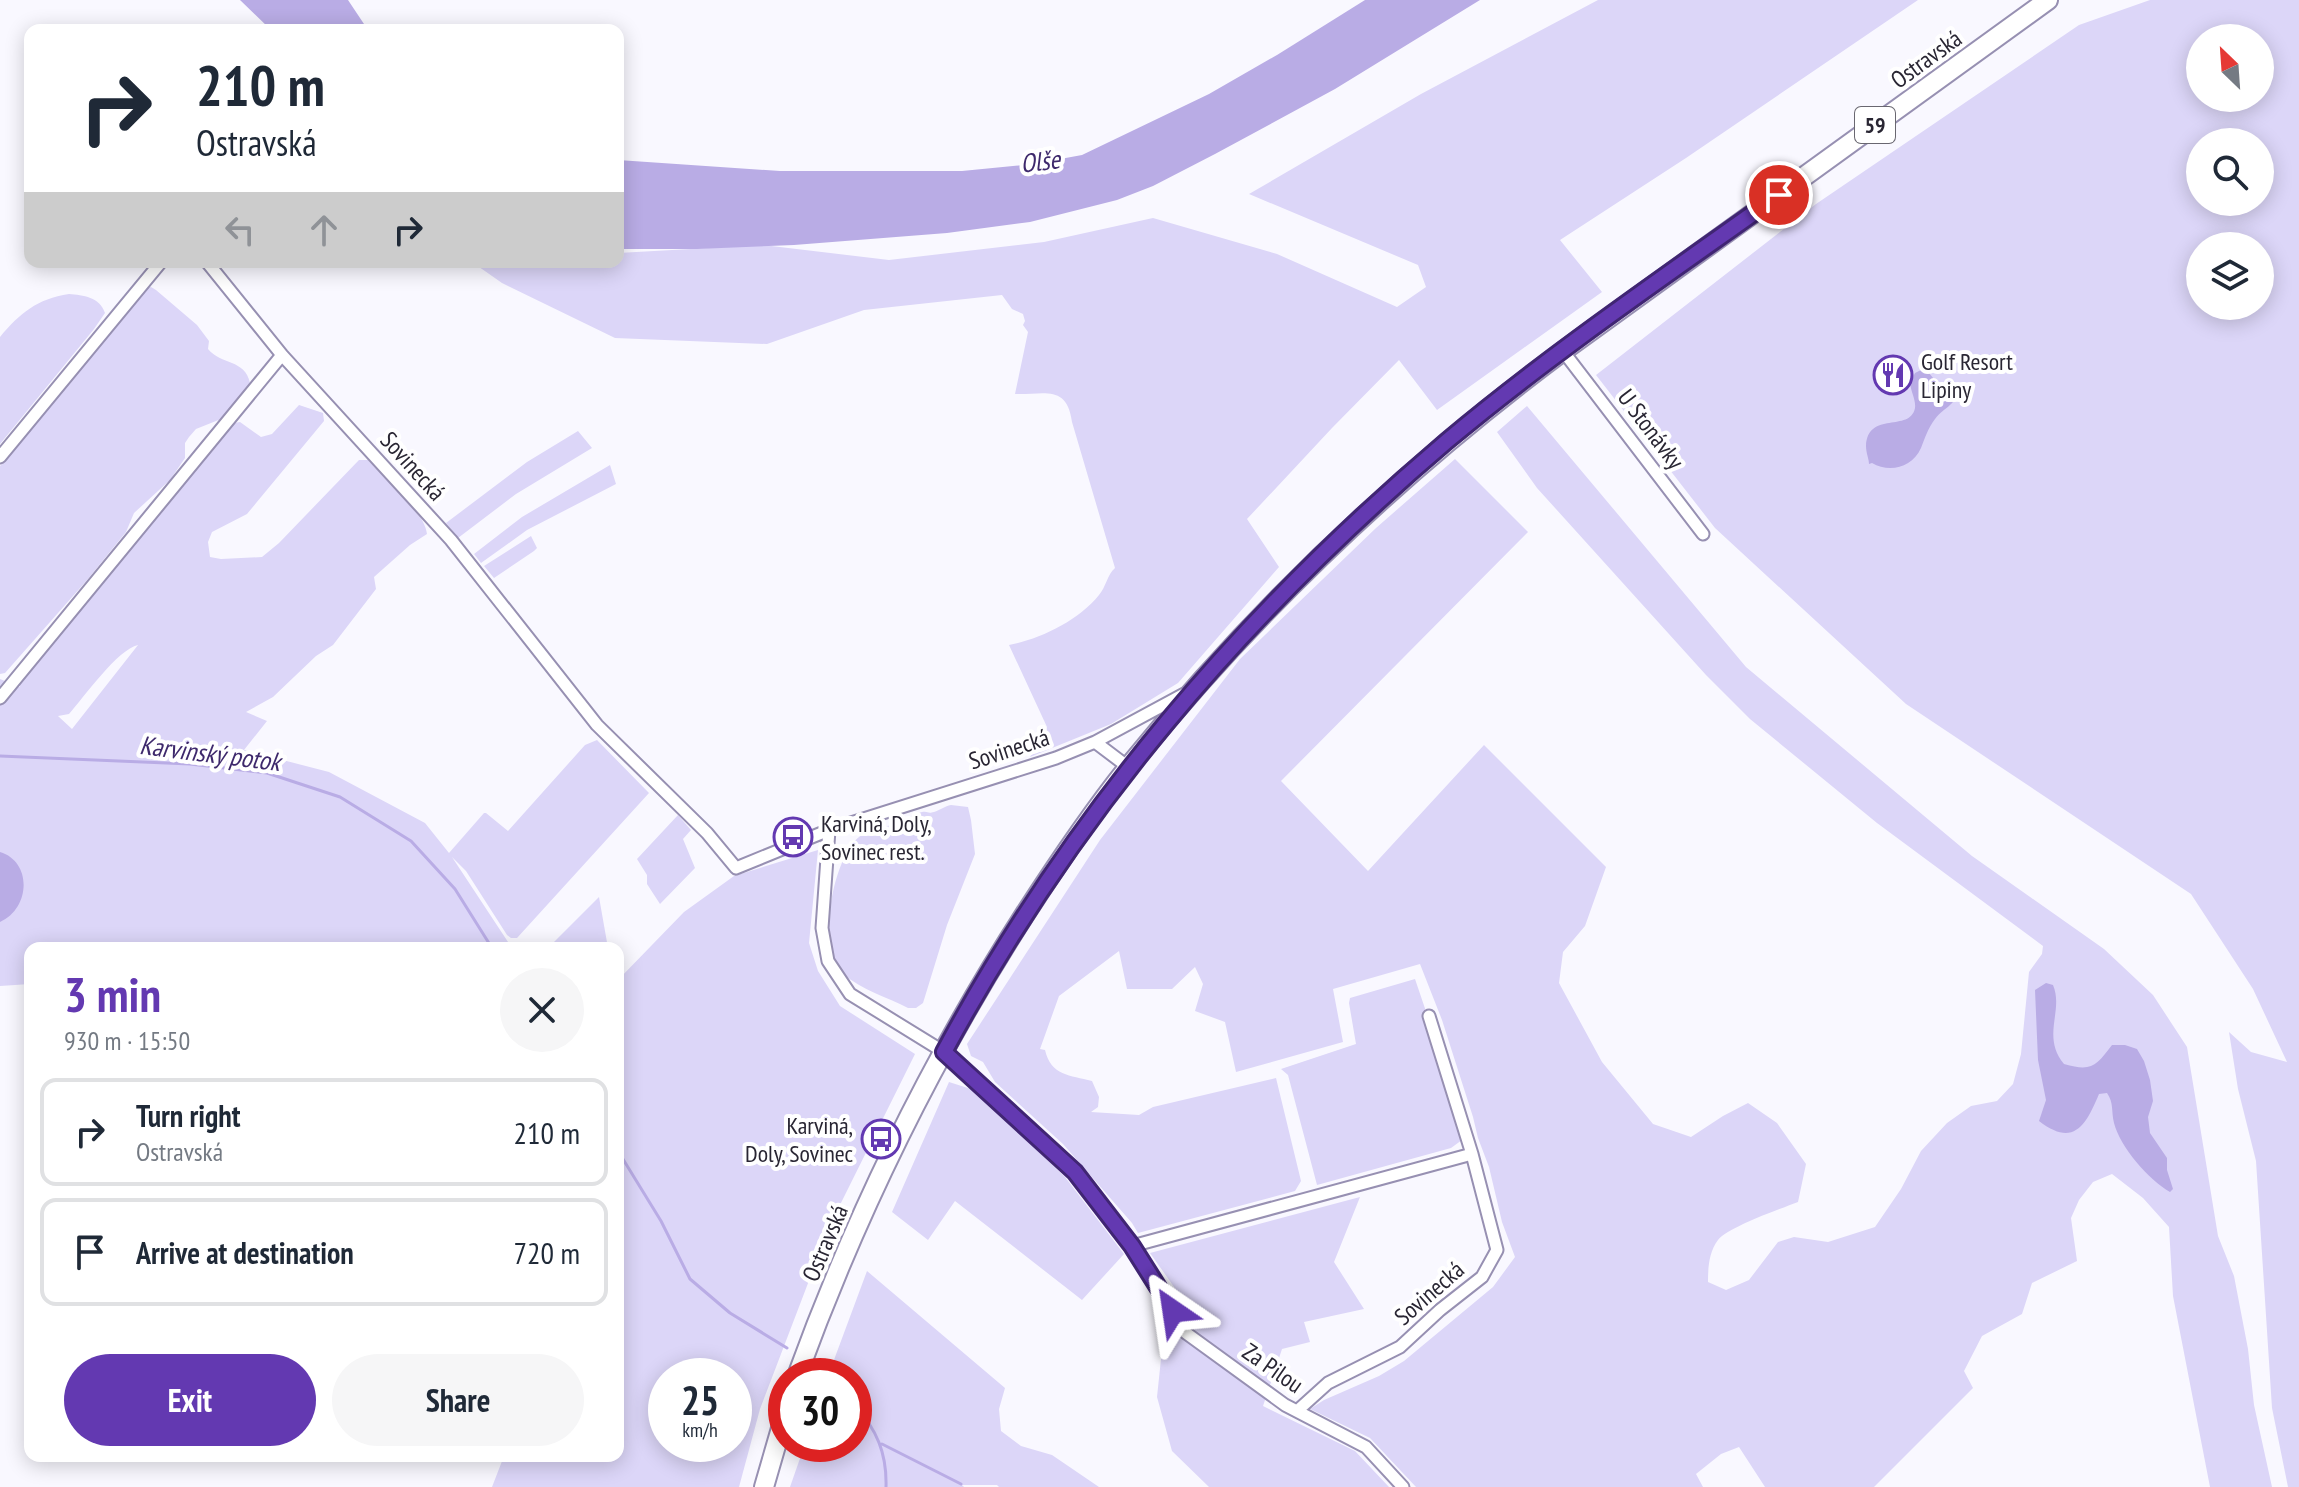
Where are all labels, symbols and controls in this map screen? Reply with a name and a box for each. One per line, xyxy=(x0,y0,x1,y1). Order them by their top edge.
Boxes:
street label: Ostravská xyxy=(1884,23,1968,95)
north arrow xyxy=(2186,24,2274,112)
map controls xyxy=(2186,24,2274,320)
text: 210 m xyxy=(196,49,325,121)
icon: right xyxy=(64,56,168,160)
road number: 59 xyxy=(1855,107,1895,143)
text: Ostravská xyxy=(196,119,317,166)
button: search xyxy=(2186,128,2274,216)
water label: Olše xyxy=(1018,142,1064,180)
pin xyxy=(1745,161,1813,229)
icon: arrive xyxy=(1757,173,1801,217)
icon: left xyxy=(218,208,262,252)
icon: ahead xyxy=(302,208,346,252)
icon: right xyxy=(386,208,430,252)
button: layers xyxy=(2186,232,2274,320)
place label: Golf Resort Lipiny xyxy=(1921,346,2013,405)
restaurant icon: Golf Resort Lipiny xyxy=(1872,354,1914,396)
street label: U Stonávky xyxy=(1611,383,1691,475)
street label: Sovinecká xyxy=(374,425,452,507)
street label: Sovinecká xyxy=(965,721,1053,777)
water label: Karvinský potok xyxy=(138,728,285,778)
place label: Karviná, Doly, Sovinec rest. xyxy=(821,808,932,867)
bus stop icon: Karviná, Doly, Sovinec rest. xyxy=(772,816,814,858)
text: 3 min xyxy=(64,963,161,1025)
button: close xyxy=(500,968,584,1052)
text: 930 m · 15:50 xyxy=(64,1024,190,1057)
text: Turn right xyxy=(136,1096,240,1135)
icon: right xyxy=(68,1110,112,1154)
place label: Karviná, Doly, Sovinec xyxy=(745,1110,853,1169)
text: 210 m xyxy=(514,1113,580,1152)
bus stop icon: Karviná, Doly, Sovinec xyxy=(860,1118,902,1160)
text: Ostravská xyxy=(136,1135,223,1168)
street label: Ostravská xyxy=(795,1200,855,1286)
icon: arrive xyxy=(68,1230,112,1274)
text: Arrive at destination xyxy=(136,1233,354,1272)
text: 720 m xyxy=(514,1233,580,1272)
street label: Sovinecká xyxy=(1388,1254,1470,1332)
position arrow xyxy=(1131,1269,1215,1353)
street label: Za Pilou xyxy=(1237,1336,1309,1400)
button: Exit xyxy=(64,1354,316,1446)
button: Share xyxy=(332,1354,584,1446)
speed limit sign: 30 xyxy=(768,1358,872,1462)
text: 25 xyxy=(681,1374,719,1426)
text: km/h xyxy=(682,1417,718,1443)

